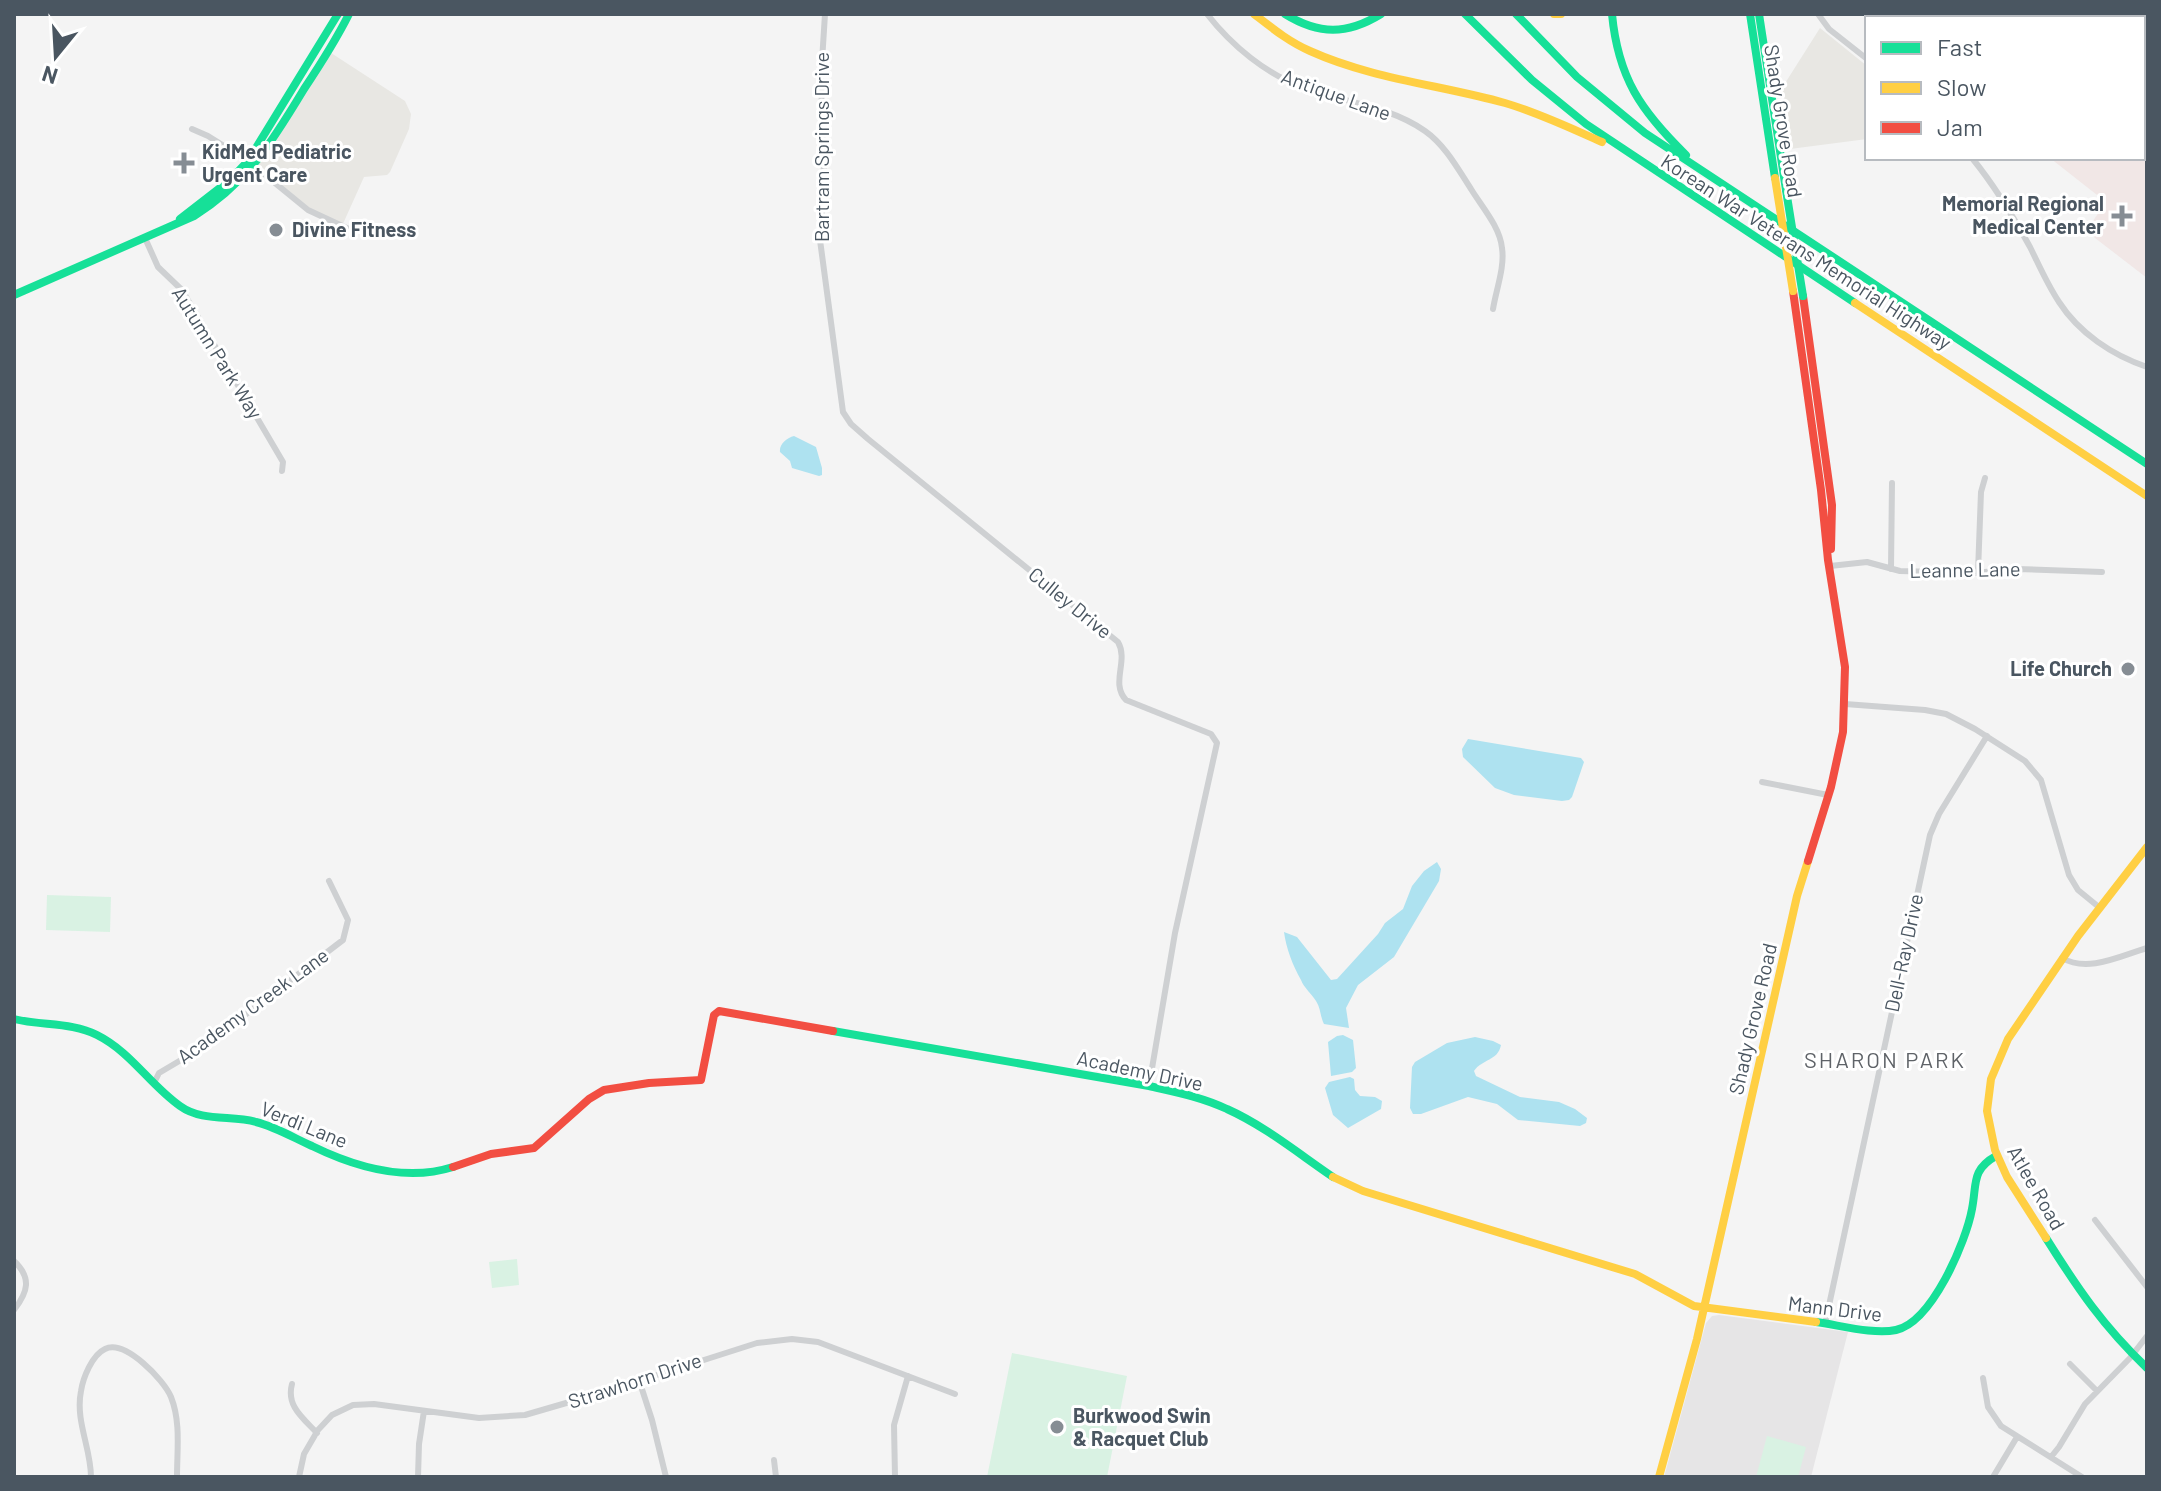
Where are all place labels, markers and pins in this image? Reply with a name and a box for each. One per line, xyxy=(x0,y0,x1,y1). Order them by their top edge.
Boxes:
place label: KidMed Pediatric Urgent Care xyxy=(202,139,352,186)
marker: KidMed Pediatric Urgent Care xyxy=(173,152,195,174)
place label: Memorial Regional Medical Center xyxy=(1942,191,2104,238)
marker: Memorial Regional Medical Center xyxy=(2111,205,2133,227)
place label: Divine Fitness xyxy=(292,217,416,241)
marker: Divine Fitness xyxy=(267,221,285,239)
place label: Life Church xyxy=(2010,656,2112,680)
marker: Life Church xyxy=(2119,660,2137,678)
place label: Burkwood Swin & Racquet Club xyxy=(1073,1403,1211,1450)
marker: Burkwood Swin & Racquet Club xyxy=(1048,1418,1066,1436)

